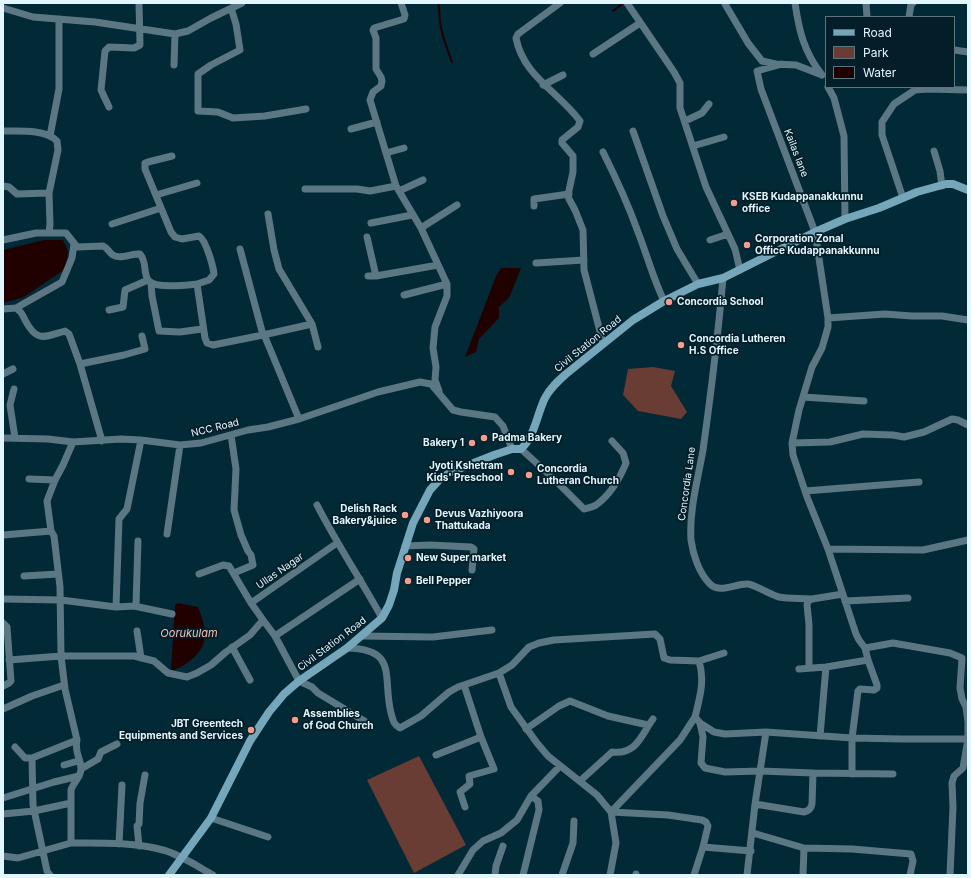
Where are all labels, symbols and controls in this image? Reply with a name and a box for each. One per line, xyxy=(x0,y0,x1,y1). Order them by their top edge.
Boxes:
legend xyxy=(825,16,955,88)
text: Road xyxy=(863,25,892,40)
text: Park xyxy=(863,45,889,60)
text: Water xyxy=(863,65,896,80)
street label: Kailas lane xyxy=(781,127,811,179)
place label: KSEB Kudappanakkunnu office xyxy=(742,191,863,214)
marker: KSEB Kudappanakkunnu office xyxy=(729,198,739,208)
place label: Corporation Zonal Office Kudappanakkunnu xyxy=(755,233,879,256)
marker: Corporation Zonal Office Kudappanakkunnu xyxy=(742,240,752,250)
place label: Concordia School xyxy=(677,296,763,308)
marker: Concordia School xyxy=(664,297,674,307)
street label: Civil Station Road xyxy=(552,313,624,375)
place label: Concordia Lutheren H.S Office xyxy=(689,333,786,356)
marker: Concordia Lutheren H.S Office xyxy=(676,340,686,350)
street label: NCC Road xyxy=(190,416,240,440)
place label: Padma Bakery xyxy=(492,432,562,444)
marker: Padma Bakery xyxy=(479,433,489,443)
place label: Bakery 1 xyxy=(423,437,464,449)
marker: Bakery 1 xyxy=(467,438,477,448)
street label: Concordia Lane xyxy=(676,446,698,522)
place label: Jyoti Kshetram Kids' Preschool xyxy=(426,460,503,484)
place label: Concordia Lutheran Church xyxy=(537,463,619,486)
marker: Jyoti Kshetram Kids' Preschool xyxy=(506,467,516,477)
marker: Concordia Lutheran Church xyxy=(524,470,534,480)
place label: Delish Rack Bakery&juice xyxy=(333,503,397,526)
place label: Devus Vazhiyoora Thattukada xyxy=(435,508,523,532)
marker: Delish Rack Bakery&juice xyxy=(400,510,410,520)
marker: Devus Vazhiyoora Thattukada xyxy=(422,515,432,525)
street label: Ullas Nagar xyxy=(254,550,306,592)
place label: New Super market xyxy=(416,552,506,564)
marker: New Super market xyxy=(403,553,413,563)
place label: Bell Pepper xyxy=(416,575,471,587)
marker: Bell Pepper xyxy=(403,576,413,586)
street label: Civil Station Road xyxy=(295,614,369,674)
water label: Oorukulam xyxy=(160,627,218,641)
place label: Assemblies of God Church xyxy=(303,708,374,732)
marker: Assemblies of God Church xyxy=(290,715,300,725)
place label: JBT Greentech Equipments and Services xyxy=(119,718,243,742)
marker: JBT Greentech Equipments and Services xyxy=(246,725,256,735)

